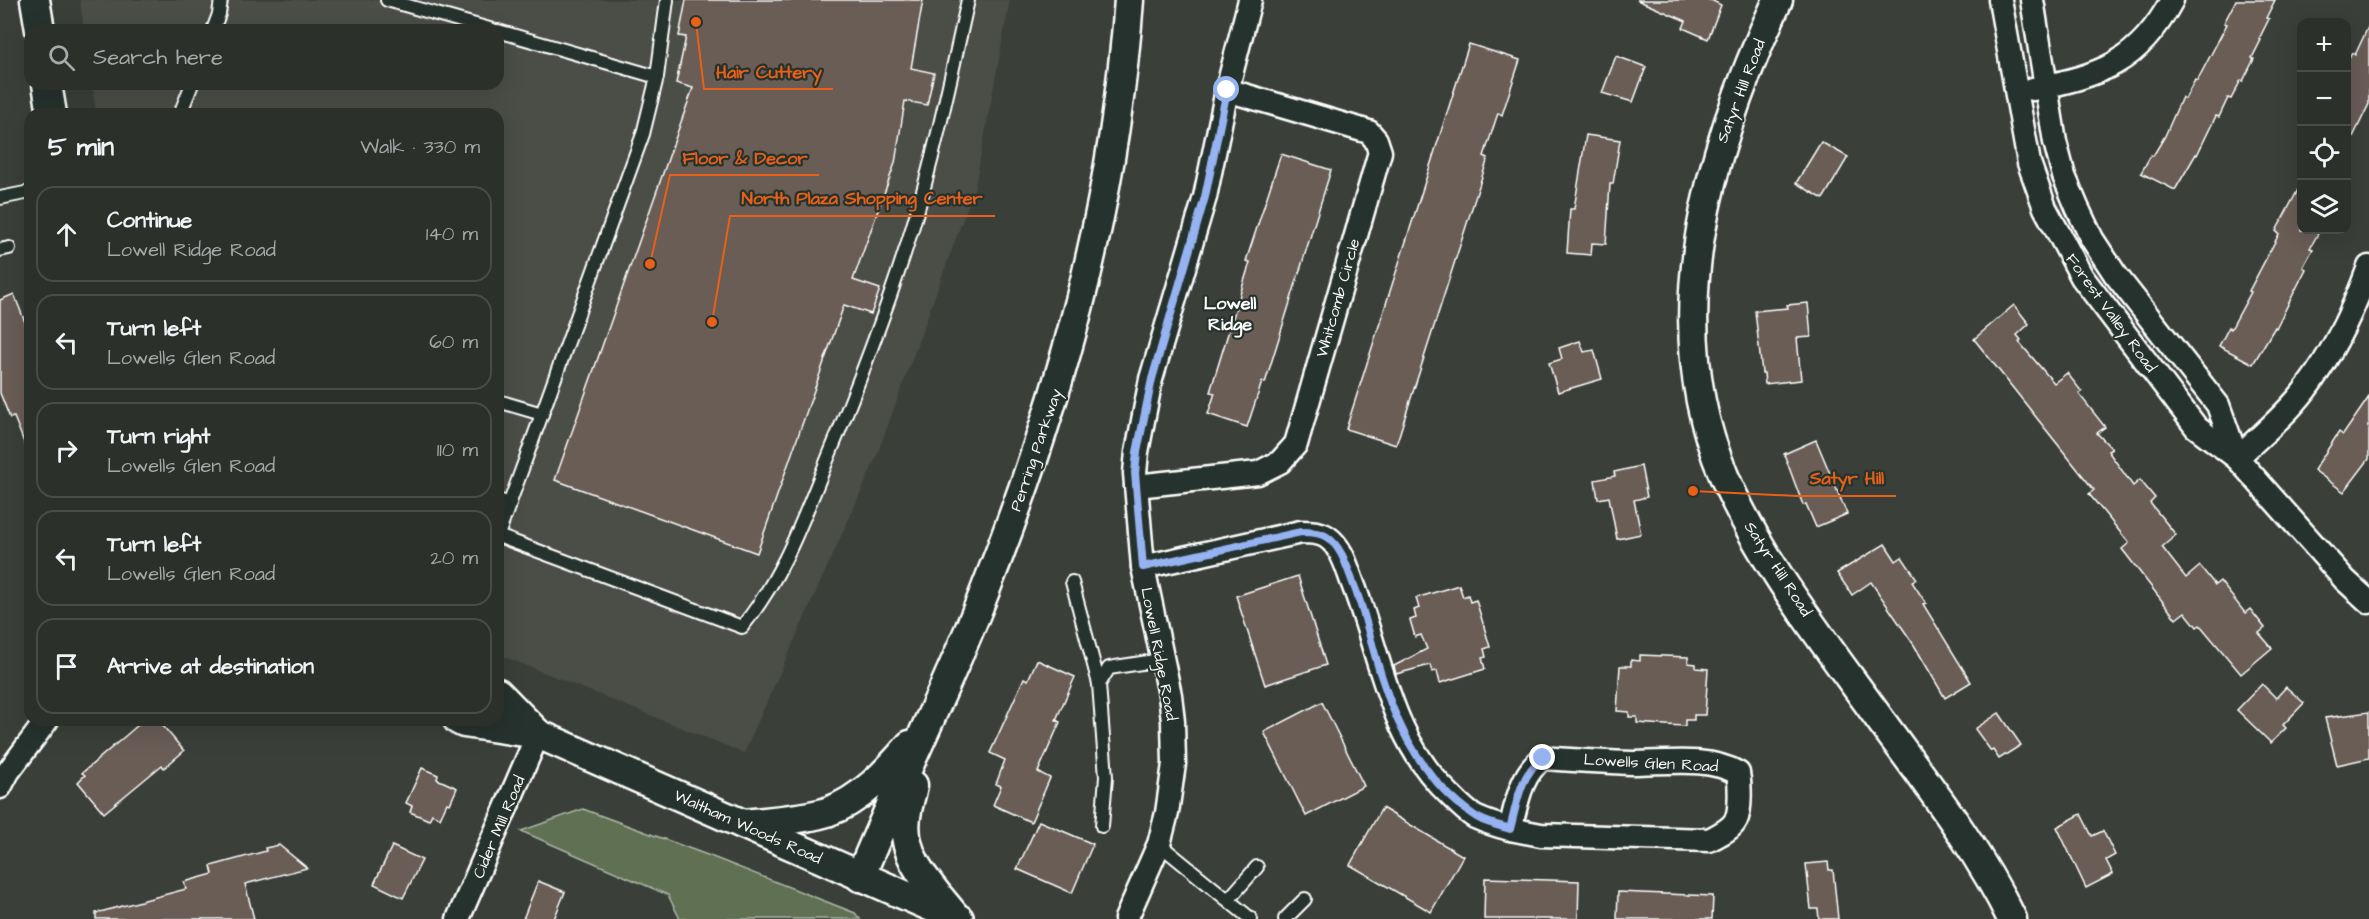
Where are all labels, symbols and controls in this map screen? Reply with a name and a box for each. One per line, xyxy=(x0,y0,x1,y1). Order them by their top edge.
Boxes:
map controls xyxy=(2297,18,2351,234)
button: + xyxy=(2297,18,2351,72)
search box xyxy=(24,24,504,90)
street label: Satyr Hill Road xyxy=(1711,36,1772,146)
icon: search xyxy=(45,41,78,74)
text: Search here xyxy=(93,42,223,73)
callout: Hair Cuttery xyxy=(704,53,833,89)
text: Hair Cuttery xyxy=(716,60,822,86)
button: − xyxy=(2297,72,2351,126)
route start xyxy=(1213,76,1239,102)
button: locate xyxy=(2297,126,2351,180)
text: 5 min xyxy=(48,129,114,165)
text: Walk · 330 m xyxy=(360,133,480,161)
callout: Floor & Decor xyxy=(670,139,819,175)
text: Floor & Decor xyxy=(683,146,807,171)
callout: North Plaza Shopping Center xyxy=(730,180,995,216)
button: layers xyxy=(2297,180,2351,234)
text: North Plaza Shopping Center xyxy=(742,186,982,212)
text: Continue xyxy=(107,205,192,236)
icon: ahead xyxy=(50,218,83,251)
text: 140 m xyxy=(426,220,478,248)
text: Lowell Ridge Road xyxy=(107,236,276,264)
street label: Whitcomb Circle xyxy=(1311,236,1366,360)
street label: Forest Valley Road xyxy=(2059,249,2162,378)
district label: Lowell Ridge xyxy=(1204,291,1256,338)
text: Turn left xyxy=(107,313,201,344)
icon: left xyxy=(50,326,83,359)
text: 60 m xyxy=(429,328,478,356)
text: Lowells Glen Road xyxy=(107,344,275,372)
street label: Perring Parkway xyxy=(1005,385,1068,515)
text: Turn right xyxy=(107,421,210,452)
icon: right xyxy=(50,434,83,467)
text: 110 m xyxy=(437,436,478,464)
text: Lowells Glen Road xyxy=(107,452,275,480)
callout: Satyr Hill xyxy=(1798,460,1896,496)
text: Satyr Hill xyxy=(1809,466,1884,492)
street label: Satyr Hill Road xyxy=(1738,517,1817,621)
text: Turn left xyxy=(107,529,201,560)
icon: left xyxy=(50,542,83,575)
text: 20 m xyxy=(430,544,478,572)
text: Lowells Glen Road xyxy=(107,560,275,588)
street label: Lowell Ridge Road xyxy=(1134,586,1183,723)
icon: arrive xyxy=(50,650,83,683)
text: Arrive at destination xyxy=(107,651,314,682)
route end xyxy=(1529,744,1555,770)
street label: Lowells Glen Road xyxy=(1583,748,1719,778)
street label: Cider Mill Road xyxy=(467,772,531,882)
street label: Waltham Woods Road xyxy=(671,785,825,869)

